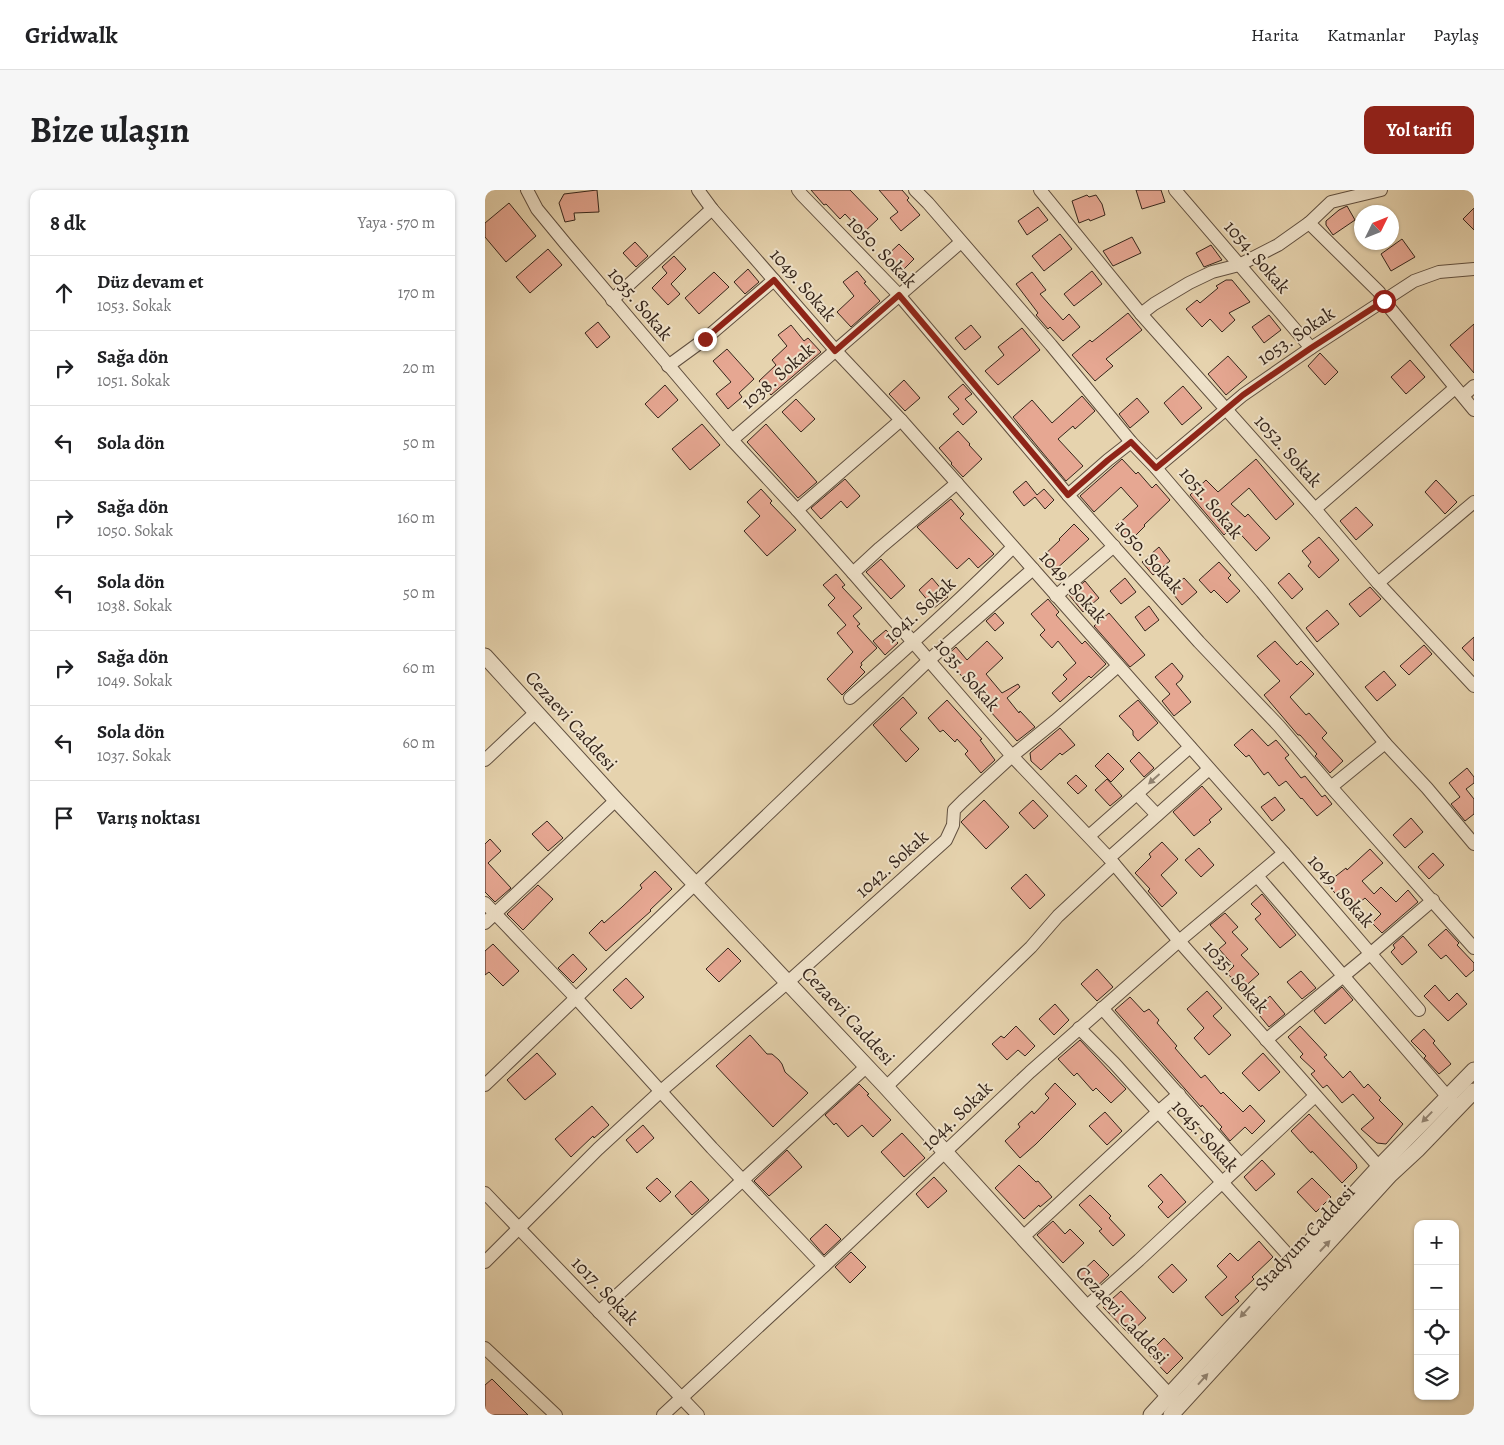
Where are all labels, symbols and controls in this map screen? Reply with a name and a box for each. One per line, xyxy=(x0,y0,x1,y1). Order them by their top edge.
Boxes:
text: Gridwalk xyxy=(25,19,118,51)
text: Harita xyxy=(1251,23,1299,47)
text: Katmanlar xyxy=(1327,23,1405,47)
text: Paylaş xyxy=(1433,23,1479,47)
text: Bize ulaşın xyxy=(30,106,190,154)
button: Yol tarifi xyxy=(1364,106,1474,154)
north arrow xyxy=(1354,205,1399,250)
text: 8 dk xyxy=(50,209,86,237)
street label: 1050. Sokak xyxy=(841,210,923,294)
text: Yaya · 570 m xyxy=(358,212,435,234)
street label: 1054. Sokak xyxy=(1218,215,1296,300)
street label: 1049. Sokak xyxy=(764,243,843,328)
street label: 1035. Sokak xyxy=(602,262,679,347)
text: Düz devam et xyxy=(97,269,204,295)
icon: ahead xyxy=(50,279,78,307)
text: 170 m xyxy=(398,282,435,304)
route start xyxy=(1373,290,1396,313)
text: 1053. Sokak xyxy=(97,295,171,317)
street label: 1053. Sokak xyxy=(1252,300,1340,371)
route end xyxy=(694,328,717,351)
street label: 1038. Sokak xyxy=(736,336,821,415)
text: Sağa dön xyxy=(97,344,169,370)
icon: right xyxy=(50,354,78,382)
text: 20 m xyxy=(402,357,435,379)
text: 1051. Sokak xyxy=(97,370,170,392)
street label: 1052. Sokak xyxy=(1248,409,1328,493)
icon: left xyxy=(50,429,78,457)
text: Sola dön xyxy=(97,430,165,456)
text: 50 m xyxy=(403,432,435,454)
street label: 1051. Sokak xyxy=(1173,461,1249,545)
text: Sağa dön xyxy=(97,494,169,520)
icon: right xyxy=(50,504,78,532)
text: 160 m xyxy=(397,507,435,529)
street label: 1050. Sokak xyxy=(1109,515,1189,600)
text: 1050. Sokak xyxy=(97,520,173,542)
street label: 1049. Sokak xyxy=(1033,545,1113,629)
text: Sola dön xyxy=(97,569,165,595)
street label: 1041. Sokak xyxy=(879,571,962,649)
icon: left xyxy=(50,579,78,607)
text: 50 m xyxy=(403,582,435,604)
text: 1038. Sokak xyxy=(97,595,172,617)
street label: 1035. Sokak xyxy=(928,633,1006,717)
text: Sağa dön xyxy=(97,644,169,670)
icon: right xyxy=(50,654,78,682)
text: 60 m xyxy=(403,657,435,679)
street label: Cezaevi Caddesi xyxy=(519,665,623,777)
text: 1049. Sokak xyxy=(97,670,172,692)
text: Sola dön xyxy=(97,719,165,745)
icon: left xyxy=(50,729,78,757)
text: 60 m xyxy=(403,732,435,754)
text: 1037. Sokak xyxy=(97,745,171,767)
one-way arrow xyxy=(1148,773,1160,785)
icon: arrive xyxy=(50,804,78,832)
text: Varış noktası xyxy=(97,805,200,831)
street label: 1042. Sokak xyxy=(850,824,935,904)
street label: 1049. Sokak xyxy=(1302,849,1381,934)
street label: 1035. Sokak xyxy=(1197,935,1275,1019)
street label: Cezaevi Caddesi xyxy=(795,961,901,1071)
street label: 1044. Sokak xyxy=(916,1075,999,1156)
street label: 1045. Sokak xyxy=(1166,1094,1245,1178)
one-way arrow xyxy=(1422,1111,1434,1123)
street label: Stadyum Caddesi xyxy=(1249,1179,1361,1297)
map controls xyxy=(1414,1220,1459,1400)
button: + xyxy=(1414,1220,1459,1265)
one-way arrow xyxy=(1319,1241,1331,1253)
street label: 1017. Sokak xyxy=(566,1251,645,1332)
street label: Cezaevi Caddesi xyxy=(1069,1260,1175,1370)
button: − xyxy=(1414,1265,1459,1310)
one-way arrow xyxy=(1239,1306,1251,1318)
button: locate xyxy=(1414,1310,1459,1355)
button: layers xyxy=(1414,1355,1459,1400)
one-way arrow xyxy=(1197,1373,1209,1385)

